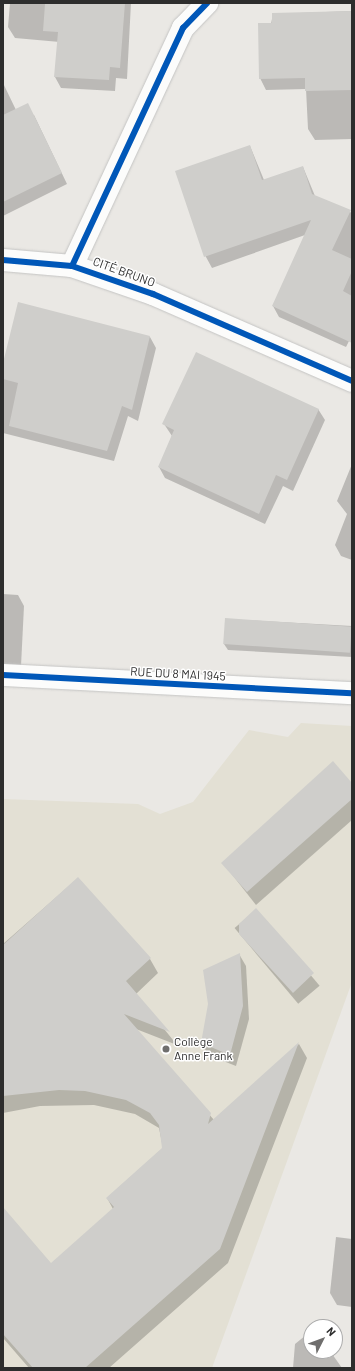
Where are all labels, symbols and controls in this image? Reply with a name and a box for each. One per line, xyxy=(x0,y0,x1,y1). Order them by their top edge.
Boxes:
street label: CITÉ BRUNO xyxy=(91,254,157,290)
street label: RUE DU 8 MAI 1945 xyxy=(130,664,226,684)
place label: Collège Anne Frank xyxy=(174,1035,233,1063)
marker: Collège Anne Frank xyxy=(161,1044,171,1054)
north arrow xyxy=(303,1319,343,1359)
text: N xyxy=(324,1324,339,1338)

